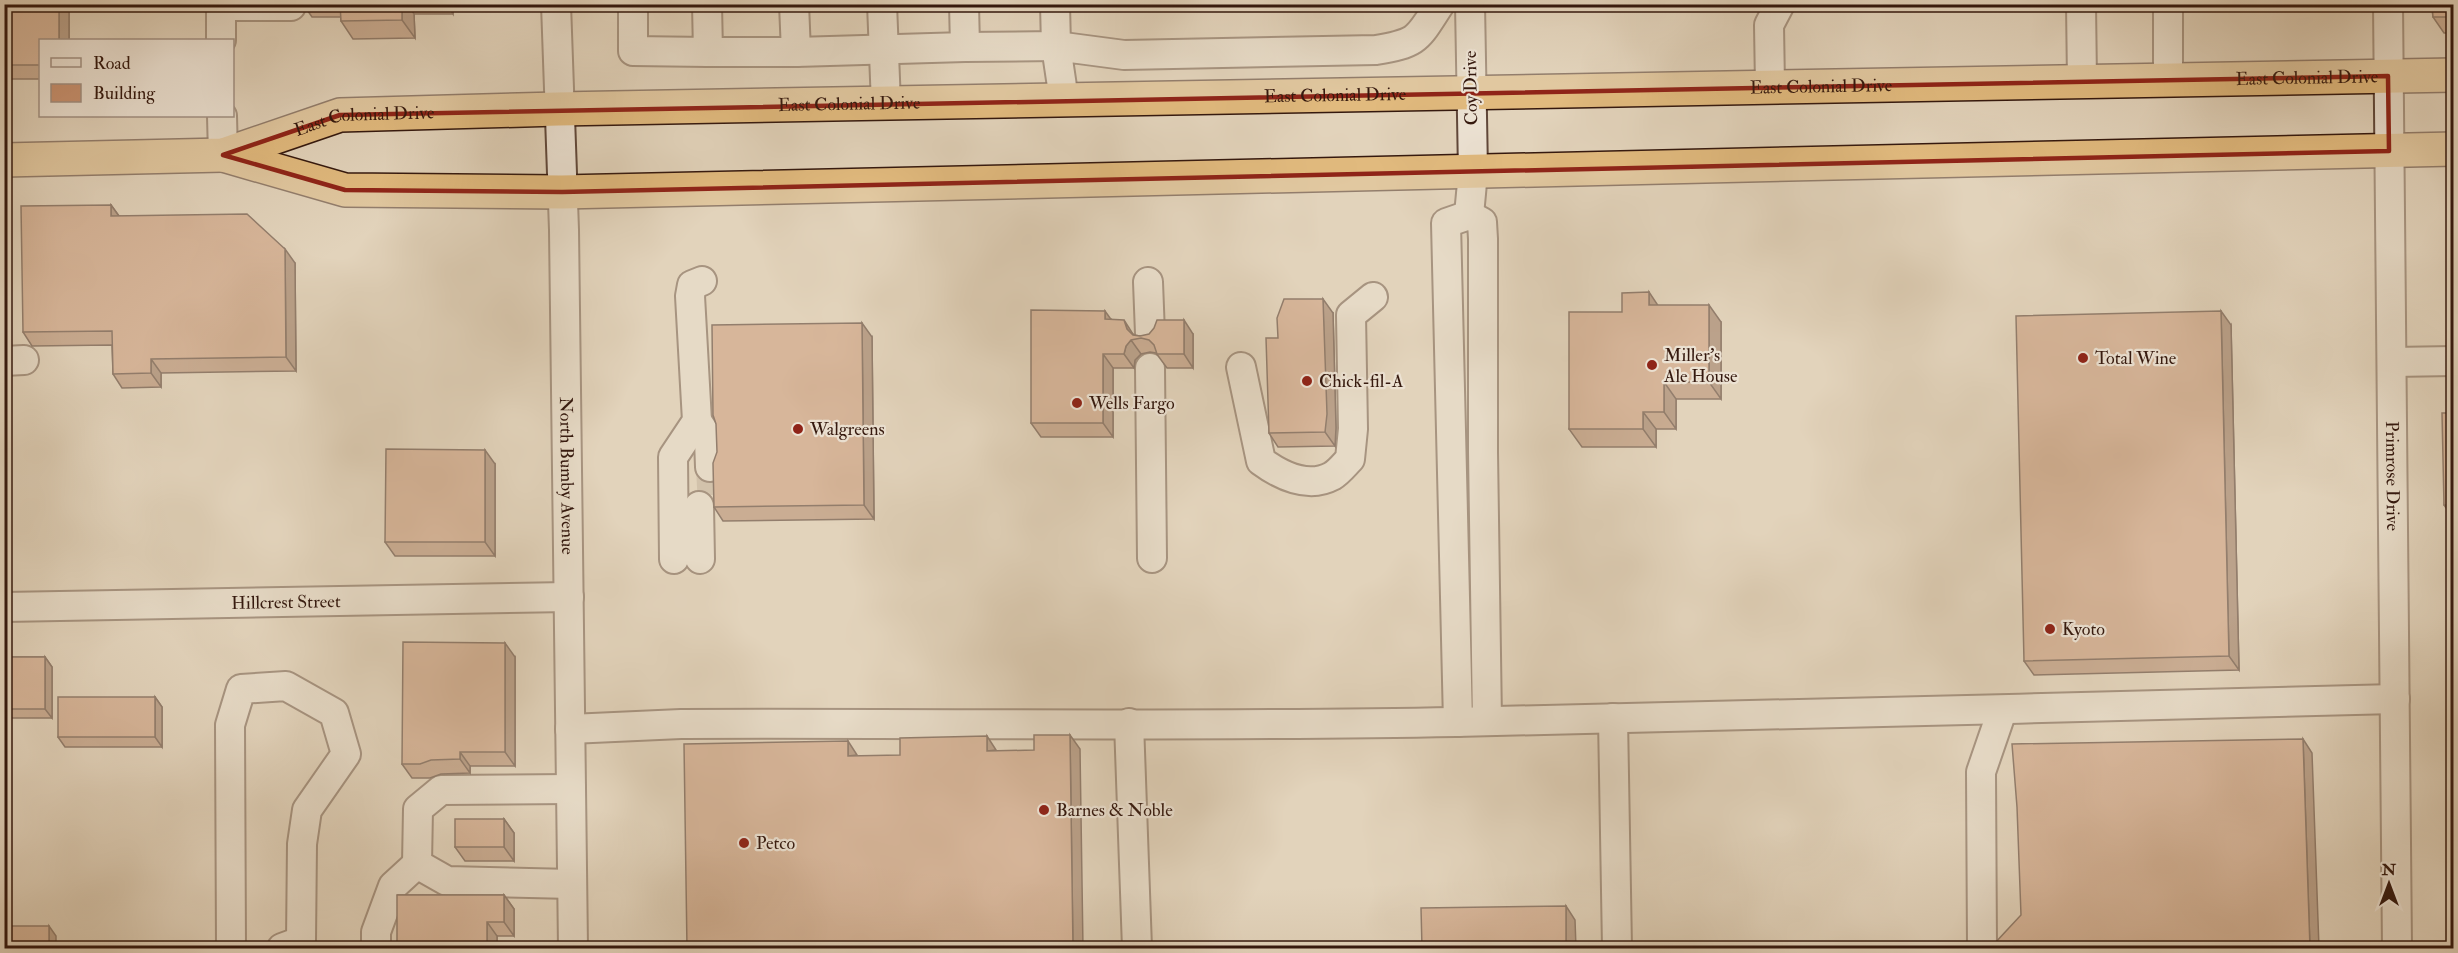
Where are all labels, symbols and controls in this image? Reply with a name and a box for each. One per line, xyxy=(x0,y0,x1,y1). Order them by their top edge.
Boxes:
legend xyxy=(39,39,234,117)
street label: Coy Drive xyxy=(1459,50,1483,126)
text: Road xyxy=(93,52,131,75)
street label: East Colonial Drive xyxy=(2236,65,2379,90)
street label: East Colonial Drive xyxy=(1750,74,1893,99)
text: Building xyxy=(93,82,156,105)
street label: East Colonial Drive xyxy=(1264,82,1407,108)
street label: East Colonial Drive xyxy=(778,91,921,117)
street label: East Colonial Drive xyxy=(291,101,435,141)
place label: Miller's Ale House xyxy=(1663,344,1738,388)
place label: Total Wine xyxy=(2095,347,2177,370)
marker: Total Wine xyxy=(2076,351,2090,365)
marker: Miller's Ale House xyxy=(1645,358,1659,372)
place label: Chick-fil-A xyxy=(1319,370,1404,393)
marker: Chick-fil-A xyxy=(1300,374,1314,388)
place label: Wells Fargo xyxy=(1088,392,1175,415)
marker: Wells Fargo xyxy=(1070,396,1084,410)
street label: North Bumby Avenue xyxy=(555,397,580,555)
place label: Walgreens xyxy=(809,418,885,441)
street label: Primrose Drive xyxy=(2380,421,2405,532)
marker: Walgreens xyxy=(791,422,805,436)
street label: Hillcrest Street xyxy=(231,590,341,614)
place label: Kyoto xyxy=(2062,618,2105,641)
marker: Kyoto xyxy=(2043,622,2057,636)
place label: Barnes & Noble xyxy=(1056,799,1173,822)
marker: Barnes & Noble xyxy=(1037,803,1051,817)
place label: Petco xyxy=(756,832,796,855)
marker: Petco xyxy=(737,836,751,850)
north arrow xyxy=(2359,854,2419,914)
text: N xyxy=(2381,860,2397,880)

